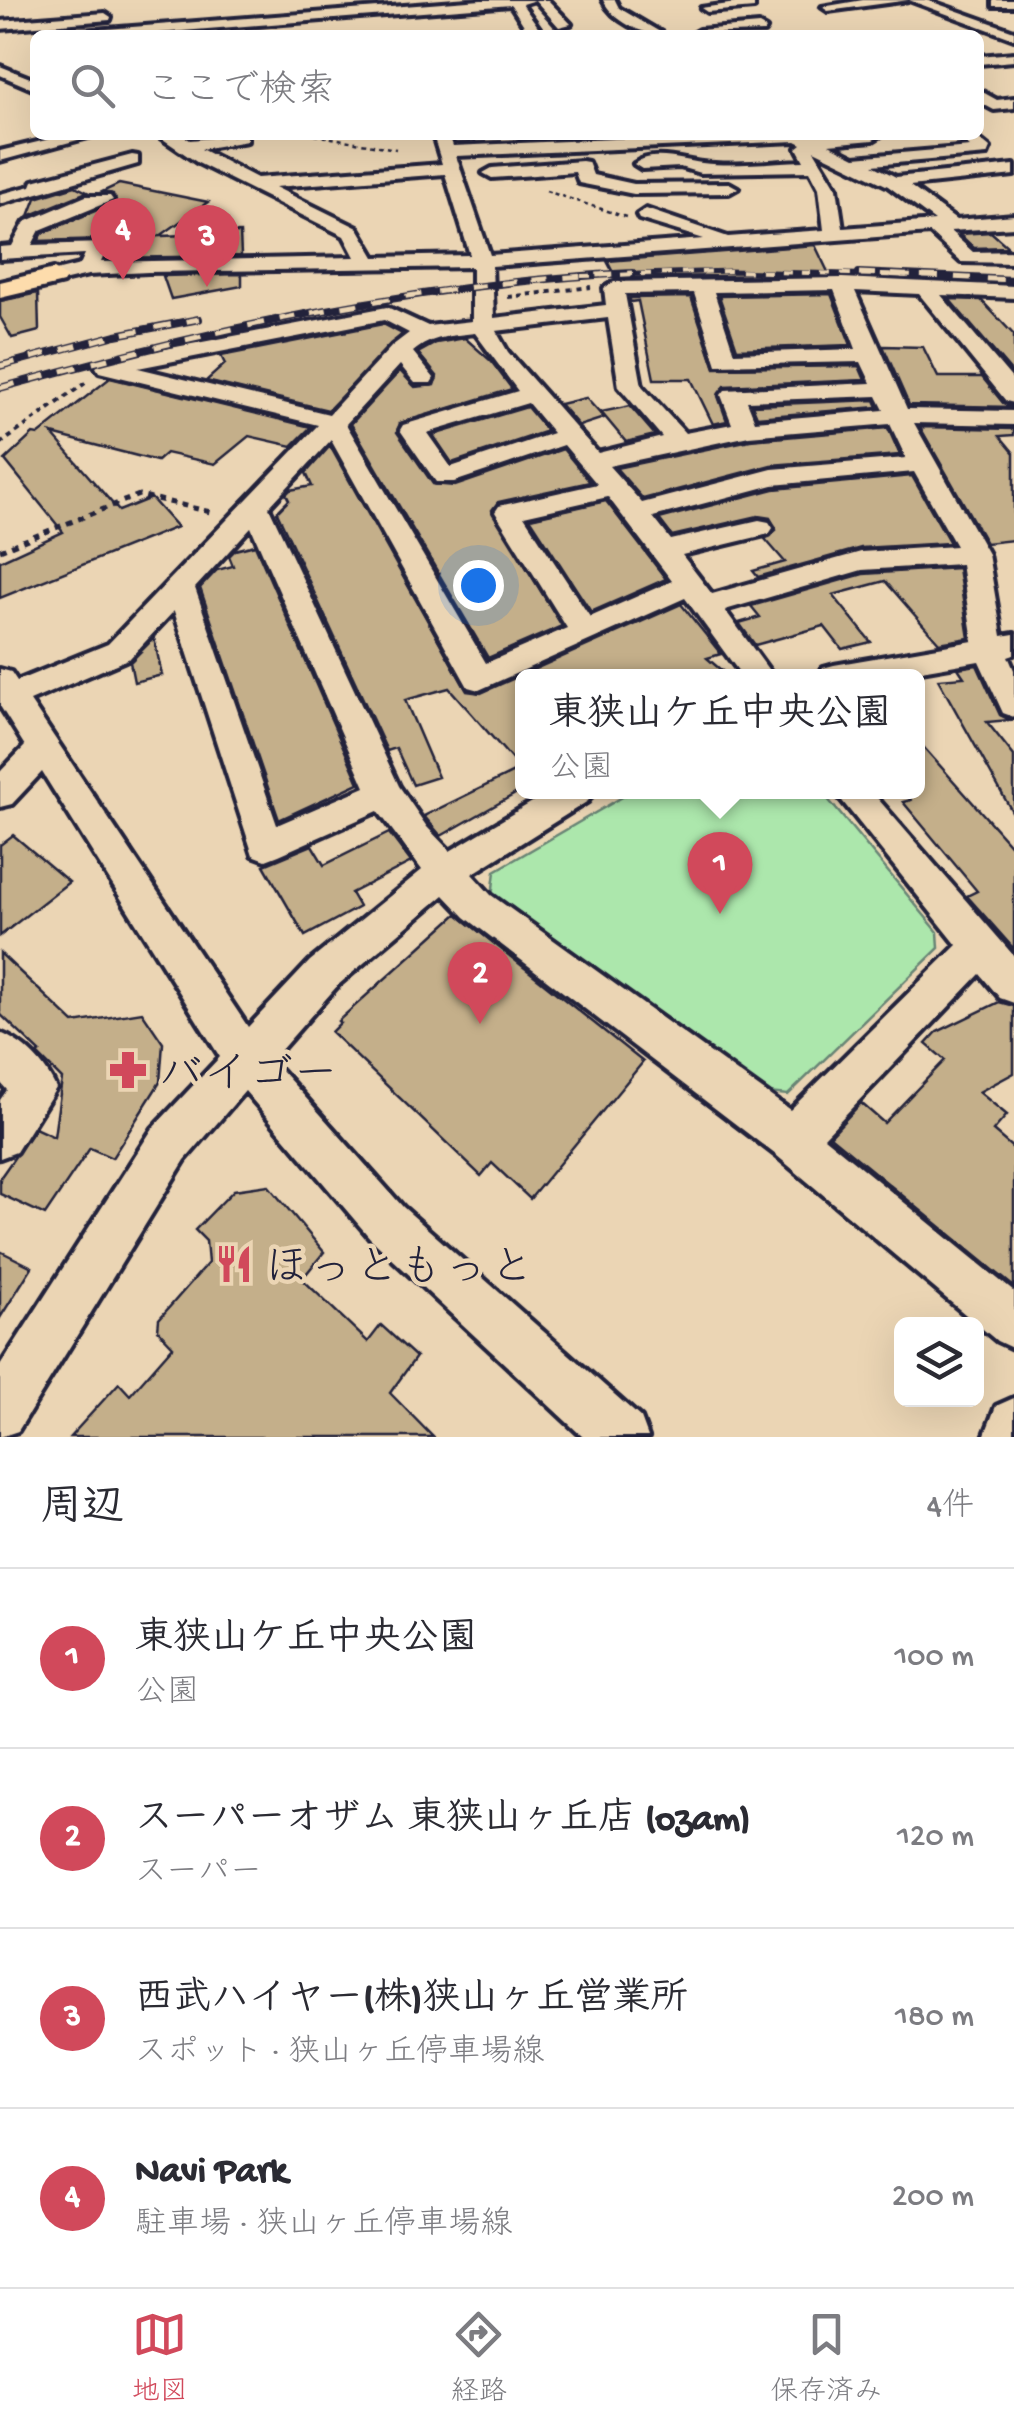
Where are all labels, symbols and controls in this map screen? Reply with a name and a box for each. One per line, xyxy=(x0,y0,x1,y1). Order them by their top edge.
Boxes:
search box xyxy=(30,30,984,140)
icon: search xyxy=(65,58,120,113)
text: ここで検索 xyxy=(145,71,335,115)
pin: 4 xyxy=(90,198,156,280)
pin: 3 xyxy=(174,204,240,287)
your location xyxy=(453,560,504,611)
popup xyxy=(515,669,925,799)
text: 東狭山ケ丘中央公園 xyxy=(549,695,891,739)
text: 公園 xyxy=(549,751,613,789)
pin: 1 xyxy=(688,832,752,914)
pin: 2 xyxy=(448,942,512,1024)
pharmacy icon: バイゴー xyxy=(107,1049,149,1091)
place label: バイゴー xyxy=(158,1051,338,1104)
restaurant icon: ほっともっと xyxy=(213,1243,255,1285)
place label: ほっともっと xyxy=(264,1245,534,1298)
map controls xyxy=(894,1317,984,1407)
button: layers xyxy=(894,1317,984,1407)
text: 周辺 xyxy=(40,1486,124,1535)
text: 4件 xyxy=(927,1489,974,1527)
text: 東狭山ケ丘中央公園 xyxy=(135,1619,477,1663)
text: 1 xyxy=(66,1639,79,1677)
text: 100 m xyxy=(894,1639,974,1677)
text: 公園 xyxy=(135,1675,199,1713)
text: スーパーオザム 東狭山ヶ丘店 (ozam) xyxy=(135,1799,751,1843)
text: 2 xyxy=(65,1819,80,1857)
text: 120 m xyxy=(897,1819,974,1857)
text: スーパー xyxy=(135,1855,262,1893)
text: 西武ハイヤー(株)狭山ヶ丘営業所 xyxy=(135,1979,689,2023)
text: 3 xyxy=(64,1999,81,2037)
text: 180 m xyxy=(895,1999,974,2037)
text: スポット · 狭山ヶ丘停車場線 xyxy=(135,2035,544,2073)
text: Navi Park xyxy=(135,2151,287,2195)
text: 4 xyxy=(65,2179,80,2217)
text: 200 m xyxy=(892,2179,974,2217)
text: 駐車場 · 狭山ヶ丘停車場線 xyxy=(135,2207,512,2245)
tab: 地図 xyxy=(132,2307,188,2410)
tab: 経路 xyxy=(451,2307,507,2410)
tab: 保存済み xyxy=(770,2307,882,2410)

